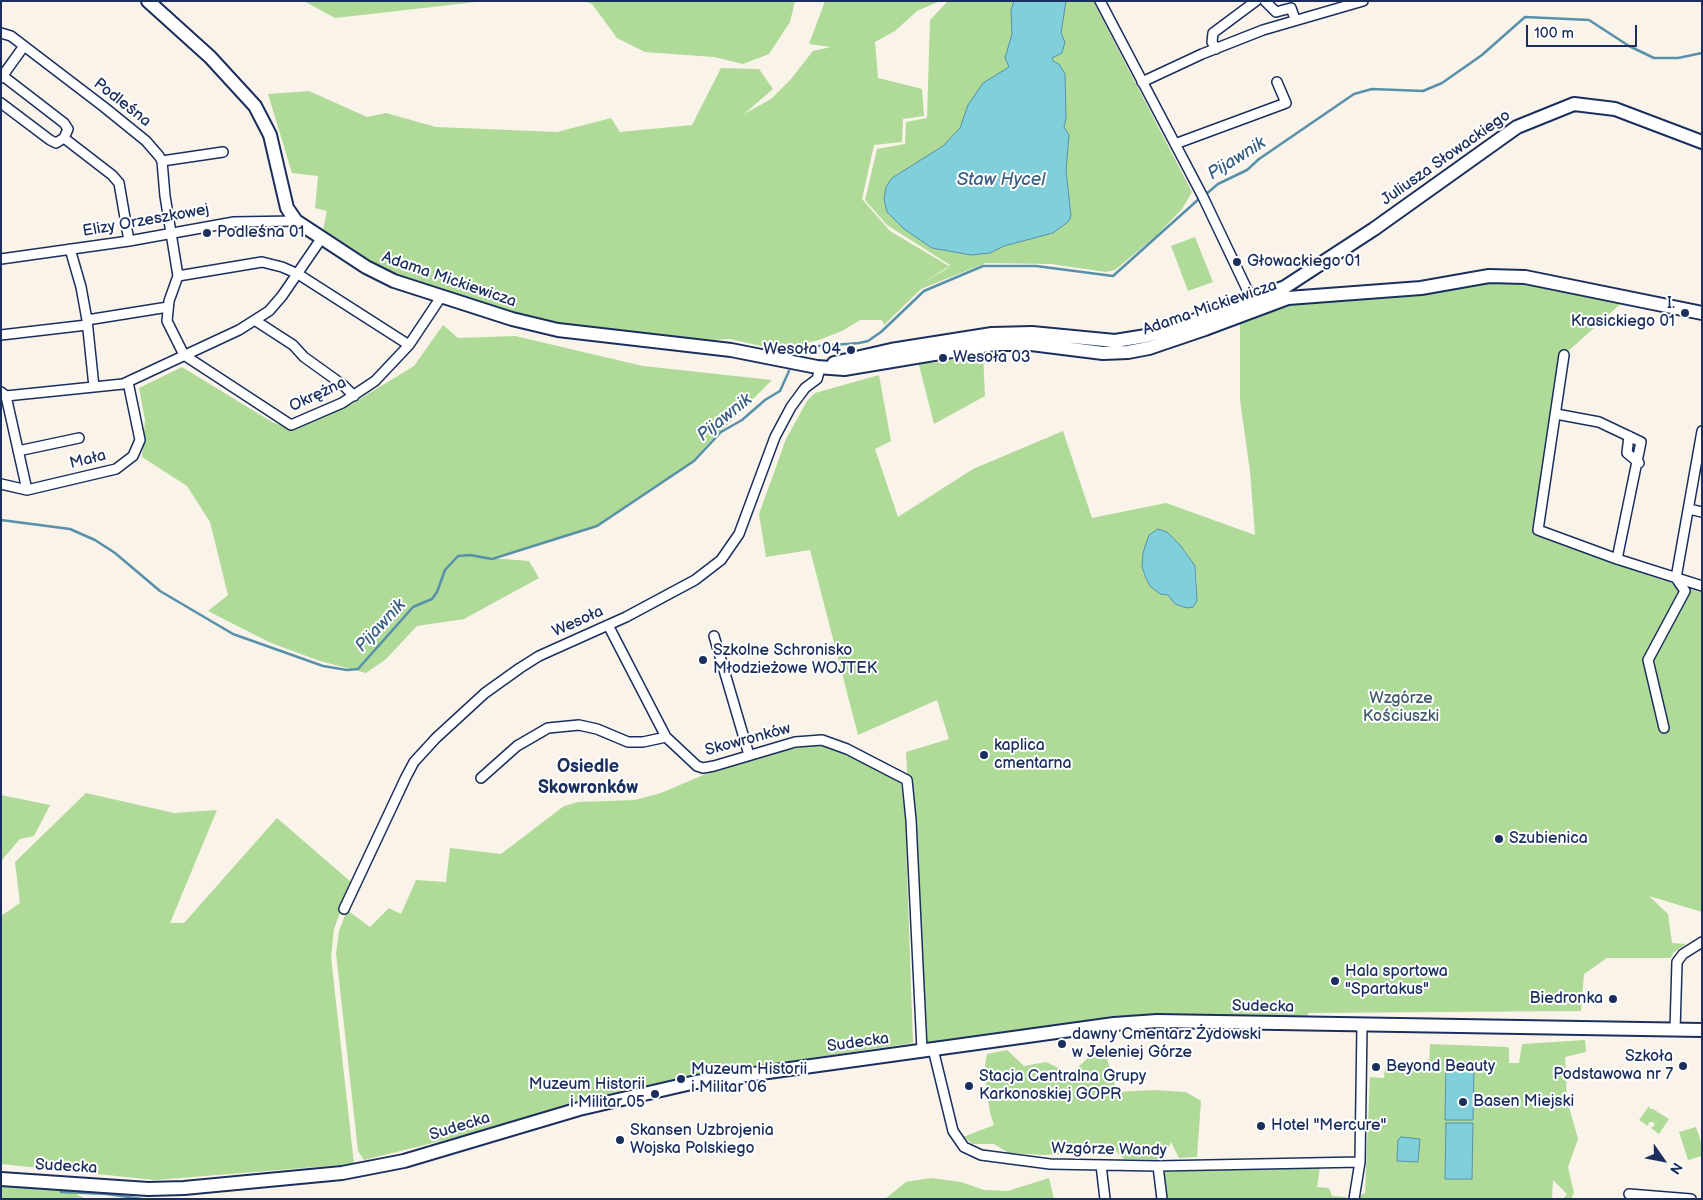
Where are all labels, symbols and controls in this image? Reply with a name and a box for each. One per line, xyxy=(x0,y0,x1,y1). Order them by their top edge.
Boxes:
scale bar xyxy=(1528,15,1639,47)
text: 100 m xyxy=(1534,24,1574,43)
street label: Podleśna xyxy=(89,75,155,131)
street label: Juliusza Słowackiego xyxy=(1378,106,1514,210)
water label: Pijawnik xyxy=(1204,133,1270,185)
water label: Staw Hycel xyxy=(957,169,1045,191)
street label: Elizy Orzeszkowej xyxy=(81,200,211,242)
place label: Podleśna 01 xyxy=(217,223,305,243)
marker: Podleśna 01 xyxy=(201,227,213,239)
street label: Adama Mickiewicza xyxy=(379,248,519,312)
place label: Głowackiego 01 xyxy=(1247,252,1360,272)
marker: Głowackiego 01 xyxy=(1231,256,1243,268)
street label: Adama Mickiewicza xyxy=(1140,276,1280,340)
place label: I. Krasickiego 01 xyxy=(1571,294,1675,332)
marker: I. Krasickiego 01 xyxy=(1679,307,1691,319)
place label: Wesoła 04 xyxy=(763,340,841,360)
marker: Wesoła 04 xyxy=(845,344,857,356)
place label: Wesoła 03 xyxy=(953,348,1031,368)
marker: Wesoła 03 xyxy=(937,352,949,364)
street label: Okrężna xyxy=(286,373,350,417)
water label: Pijawnik xyxy=(693,389,757,447)
street label: Mała xyxy=(68,446,108,474)
water label: Pijawnik xyxy=(351,595,411,657)
street label: Wesoła xyxy=(549,602,607,642)
place label: Szkolne Schronisko Młodzieżowe WOJTEK xyxy=(713,641,877,679)
marker: Szkolne Schronisko Młodzieżowe WOJTEK xyxy=(697,654,709,666)
park label: Wzgórze Kościuszki xyxy=(1363,689,1439,727)
street label: Skowronków xyxy=(703,719,793,761)
place label: kaplica cmentarna xyxy=(994,736,1072,774)
marker: kaplica cmentarna xyxy=(978,749,990,761)
district label: Osiedle Skowronków xyxy=(538,756,638,799)
place label: Szubienica xyxy=(1509,829,1588,849)
marker: Szubienica xyxy=(1493,833,1505,845)
place label: Hala sportowa "Spartakus" xyxy=(1345,962,1448,1000)
marker: Hala sportowa "Spartakus" xyxy=(1329,975,1341,987)
place label: Biedronka xyxy=(1529,989,1603,1009)
marker: Biedronka xyxy=(1607,993,1619,1005)
street label: Sudecka xyxy=(1232,997,1294,1017)
place label: dawny Cmentarz Żydowski w Jeleniej Górze xyxy=(1072,1025,1261,1063)
street label: Sudecka xyxy=(826,1029,890,1057)
marker: dawny Cmentarz Żydowski w Jeleniej Górze xyxy=(1056,1038,1068,1050)
place label: Szkoła Podstawowa nr 7 xyxy=(1553,1047,1673,1085)
place label: Beyond Beauty xyxy=(1386,1057,1495,1077)
place label: Muzeum Historii i Militar 06 xyxy=(691,1060,807,1098)
marker: Szkoła Podstawowa nr 7 xyxy=(1677,1060,1689,1072)
marker: Beyond Beauty xyxy=(1370,1061,1382,1073)
place label: Stacja Centralna Grupy Karkonoskiej GOPR xyxy=(979,1067,1146,1105)
marker: Muzeum Historii i Militar 06 xyxy=(675,1073,687,1085)
place label: Muzeum Historii i Militar 05 xyxy=(529,1075,645,1113)
marker: Stacja Centralna Grupy Karkonoskiej GOPR xyxy=(963,1080,975,1092)
marker: Muzeum Historii i Militar 05 xyxy=(649,1088,661,1100)
place label: Basen Miejski xyxy=(1473,1092,1574,1112)
marker: Basen Miejski xyxy=(1457,1096,1469,1108)
street label: Sudecka xyxy=(427,1109,493,1145)
place label: Hotel "Mercure" xyxy=(1271,1116,1386,1136)
marker: Hotel "Mercure" xyxy=(1255,1120,1267,1132)
place label: Skansen Uzbrojenia Wojska Polskiego xyxy=(630,1121,774,1159)
marker: Skansen Uzbrojenia Wojska Polskiego xyxy=(614,1134,626,1146)
north arrow xyxy=(1638,1135,1688,1185)
street label: Wzgórze Wandy xyxy=(1051,1139,1167,1161)
street label: Sudecka xyxy=(34,1156,98,1178)
text: N xyxy=(1666,1159,1686,1177)

